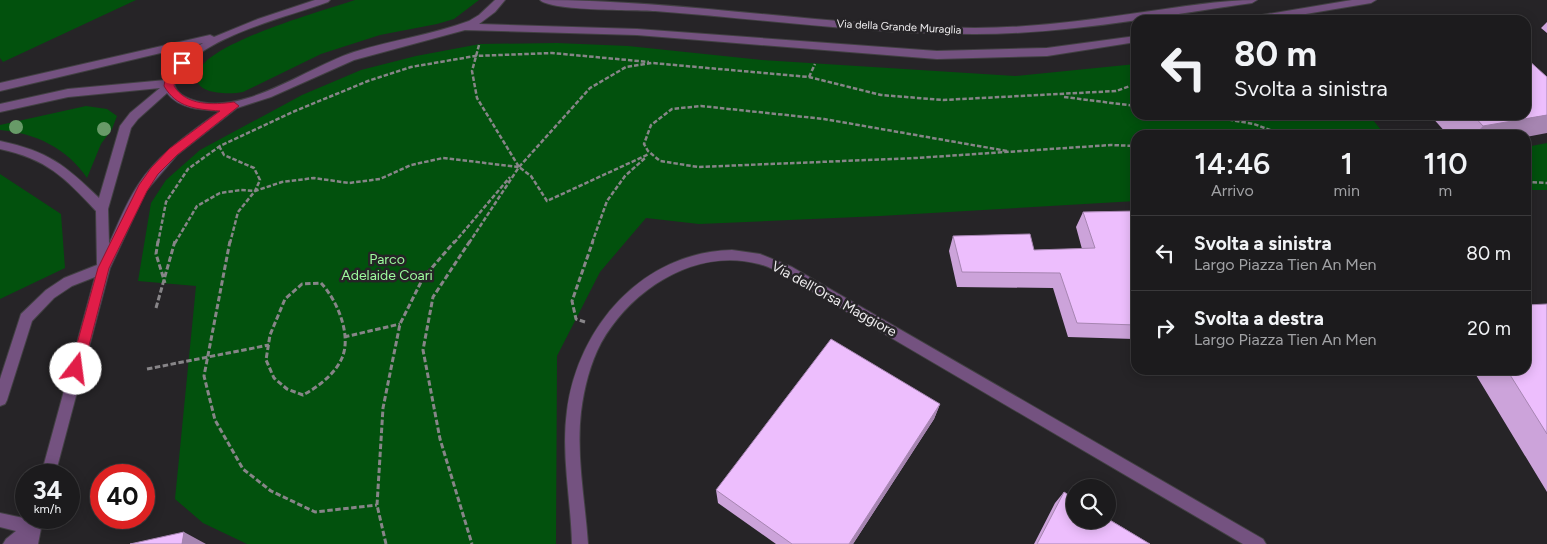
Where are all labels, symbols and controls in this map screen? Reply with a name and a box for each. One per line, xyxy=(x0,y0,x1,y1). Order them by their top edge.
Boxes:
street label: Via della Grande Muraglia xyxy=(836,17,962,37)
text: 80 m xyxy=(1234,33,1317,75)
icon: left xyxy=(1151,35,1216,100)
pin xyxy=(161,42,203,84)
icon: arrive xyxy=(168,49,196,77)
text: Svolta a sinistra xyxy=(1234,75,1388,102)
text: 14:46 xyxy=(1194,145,1270,182)
text: 1 xyxy=(1340,145,1353,182)
text: 110 xyxy=(1423,145,1468,182)
text: Arrivo xyxy=(1211,181,1254,200)
text: min xyxy=(1334,181,1360,200)
text: m xyxy=(1439,181,1452,200)
text: Svolta a sinistra xyxy=(1194,232,1332,255)
icon: left xyxy=(1151,239,1179,267)
text: 80 m xyxy=(1466,242,1511,265)
park label: Parco Adelaide Coari xyxy=(341,251,433,284)
text: Largo Piazza Tien An Men xyxy=(1194,255,1377,274)
street label: Via dell'Orsa Maggiore xyxy=(769,258,900,341)
text: Svolta a destra xyxy=(1194,307,1324,330)
icon: right xyxy=(1151,314,1179,342)
text: 20 m xyxy=(1467,317,1511,340)
text: Largo Piazza Tien An Men xyxy=(1194,330,1377,349)
position arrow xyxy=(49,342,101,394)
speed limit sign: 40 xyxy=(90,464,155,529)
text: 34 xyxy=(33,475,62,505)
map controls xyxy=(1066,479,1116,529)
button: search xyxy=(1066,479,1116,529)
text: km/h xyxy=(34,502,61,516)

